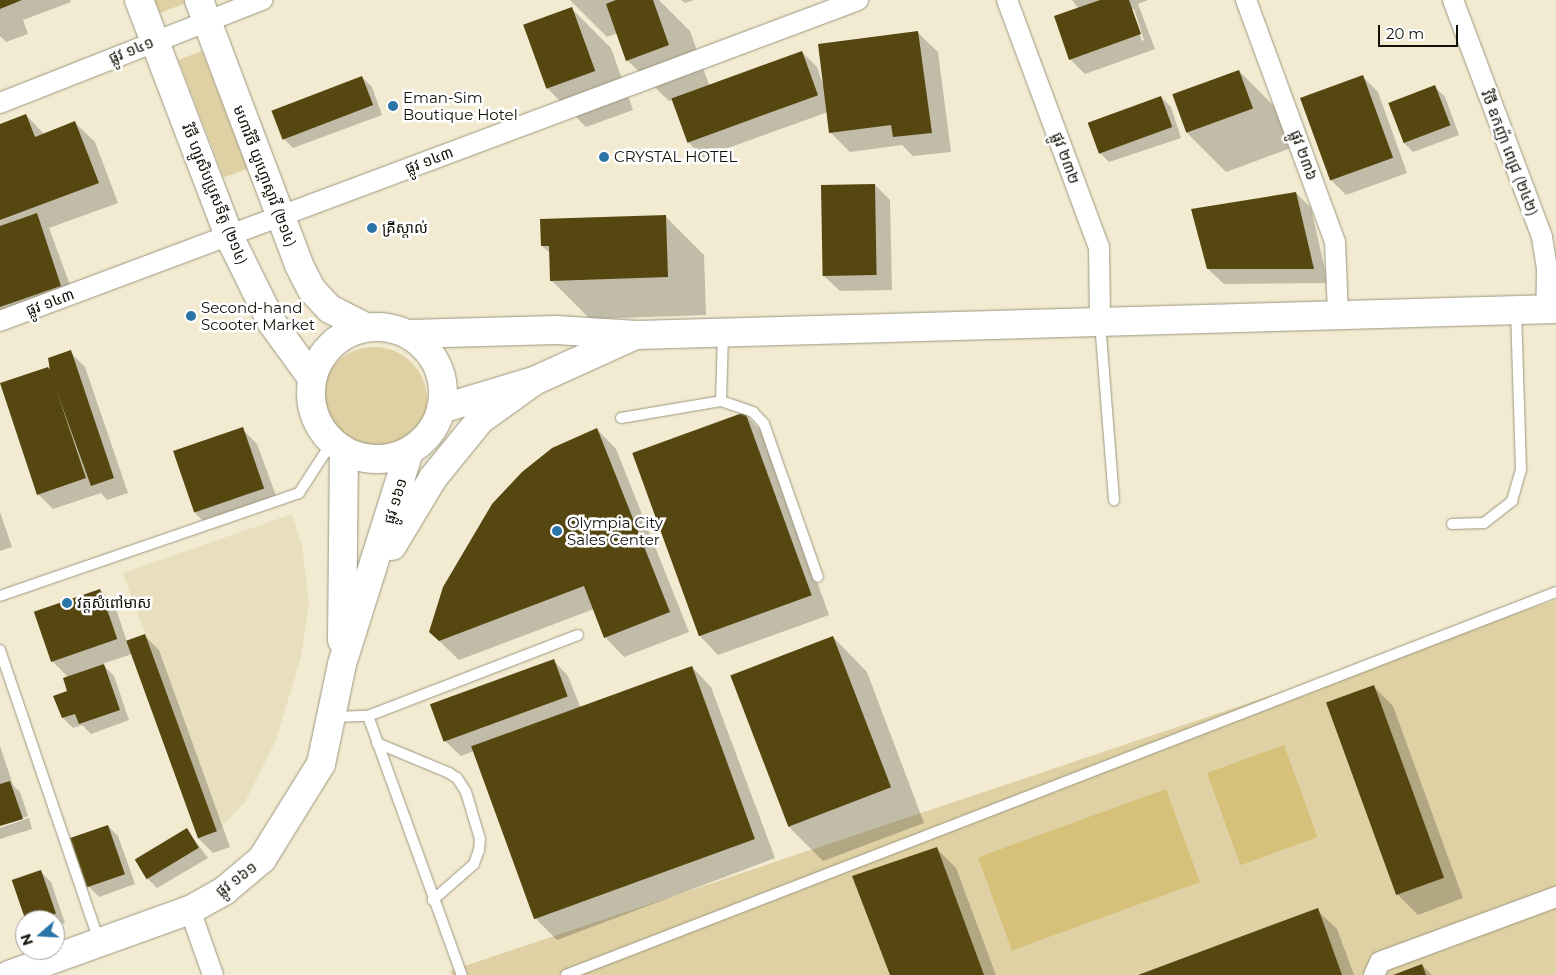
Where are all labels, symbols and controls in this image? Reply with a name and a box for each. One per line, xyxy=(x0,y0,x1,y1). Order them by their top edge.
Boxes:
scale bar xyxy=(1381,15,1461,47)
text: 20 m xyxy=(1386,24,1424,43)
street label: ផ្លូវ ១៤១ xyxy=(106,33,156,67)
street label: វិថី ឧកញ៉ា ពេជ្រ (២៤២) xyxy=(1478,87,1542,219)
place label: Eman-Sim Boutique Hotel xyxy=(403,88,518,123)
marker: Eman-Sim Boutique Hotel xyxy=(387,100,399,112)
street label: មហាវិថី យូហ្គោស្លាវី (២១៤) xyxy=(230,103,300,249)
street label: វិថី ហ្សូសិបប្រូសទីតូ (២១៤) xyxy=(178,121,252,267)
street label: ផ្លូវ ២៣៦ xyxy=(1287,127,1321,183)
street label: ផ្លូវ ២៣២ xyxy=(1048,130,1084,186)
street label: ផ្លូវ ១៤៣ xyxy=(402,143,456,177)
place label: CRYSTAL HOTEL xyxy=(614,148,737,166)
marker: CRYSTAL HOTEL xyxy=(598,151,610,163)
place label: គ្រីស្តាល់ xyxy=(382,219,428,237)
marker: គ្រីស្តាល់ xyxy=(366,222,378,234)
street label: ផ្លូវ ១៤៣ xyxy=(23,285,77,319)
place label: Second-hand Scooter Market xyxy=(201,298,315,333)
marker: Second-hand Scooter Market xyxy=(185,310,197,322)
street label: ផ្លូវ ១៦១ xyxy=(380,476,410,526)
place label: Olympia City Sales Center xyxy=(567,513,663,548)
marker: Olympia City Sales Center xyxy=(551,525,563,537)
place label: វត្តសំពៅមាស xyxy=(77,594,151,612)
marker: វត្តសំពៅមាស xyxy=(61,597,73,609)
street label: ផ្លូវ ១៦១ xyxy=(212,858,260,900)
north arrow xyxy=(15,910,65,960)
text: N xyxy=(16,931,37,948)

